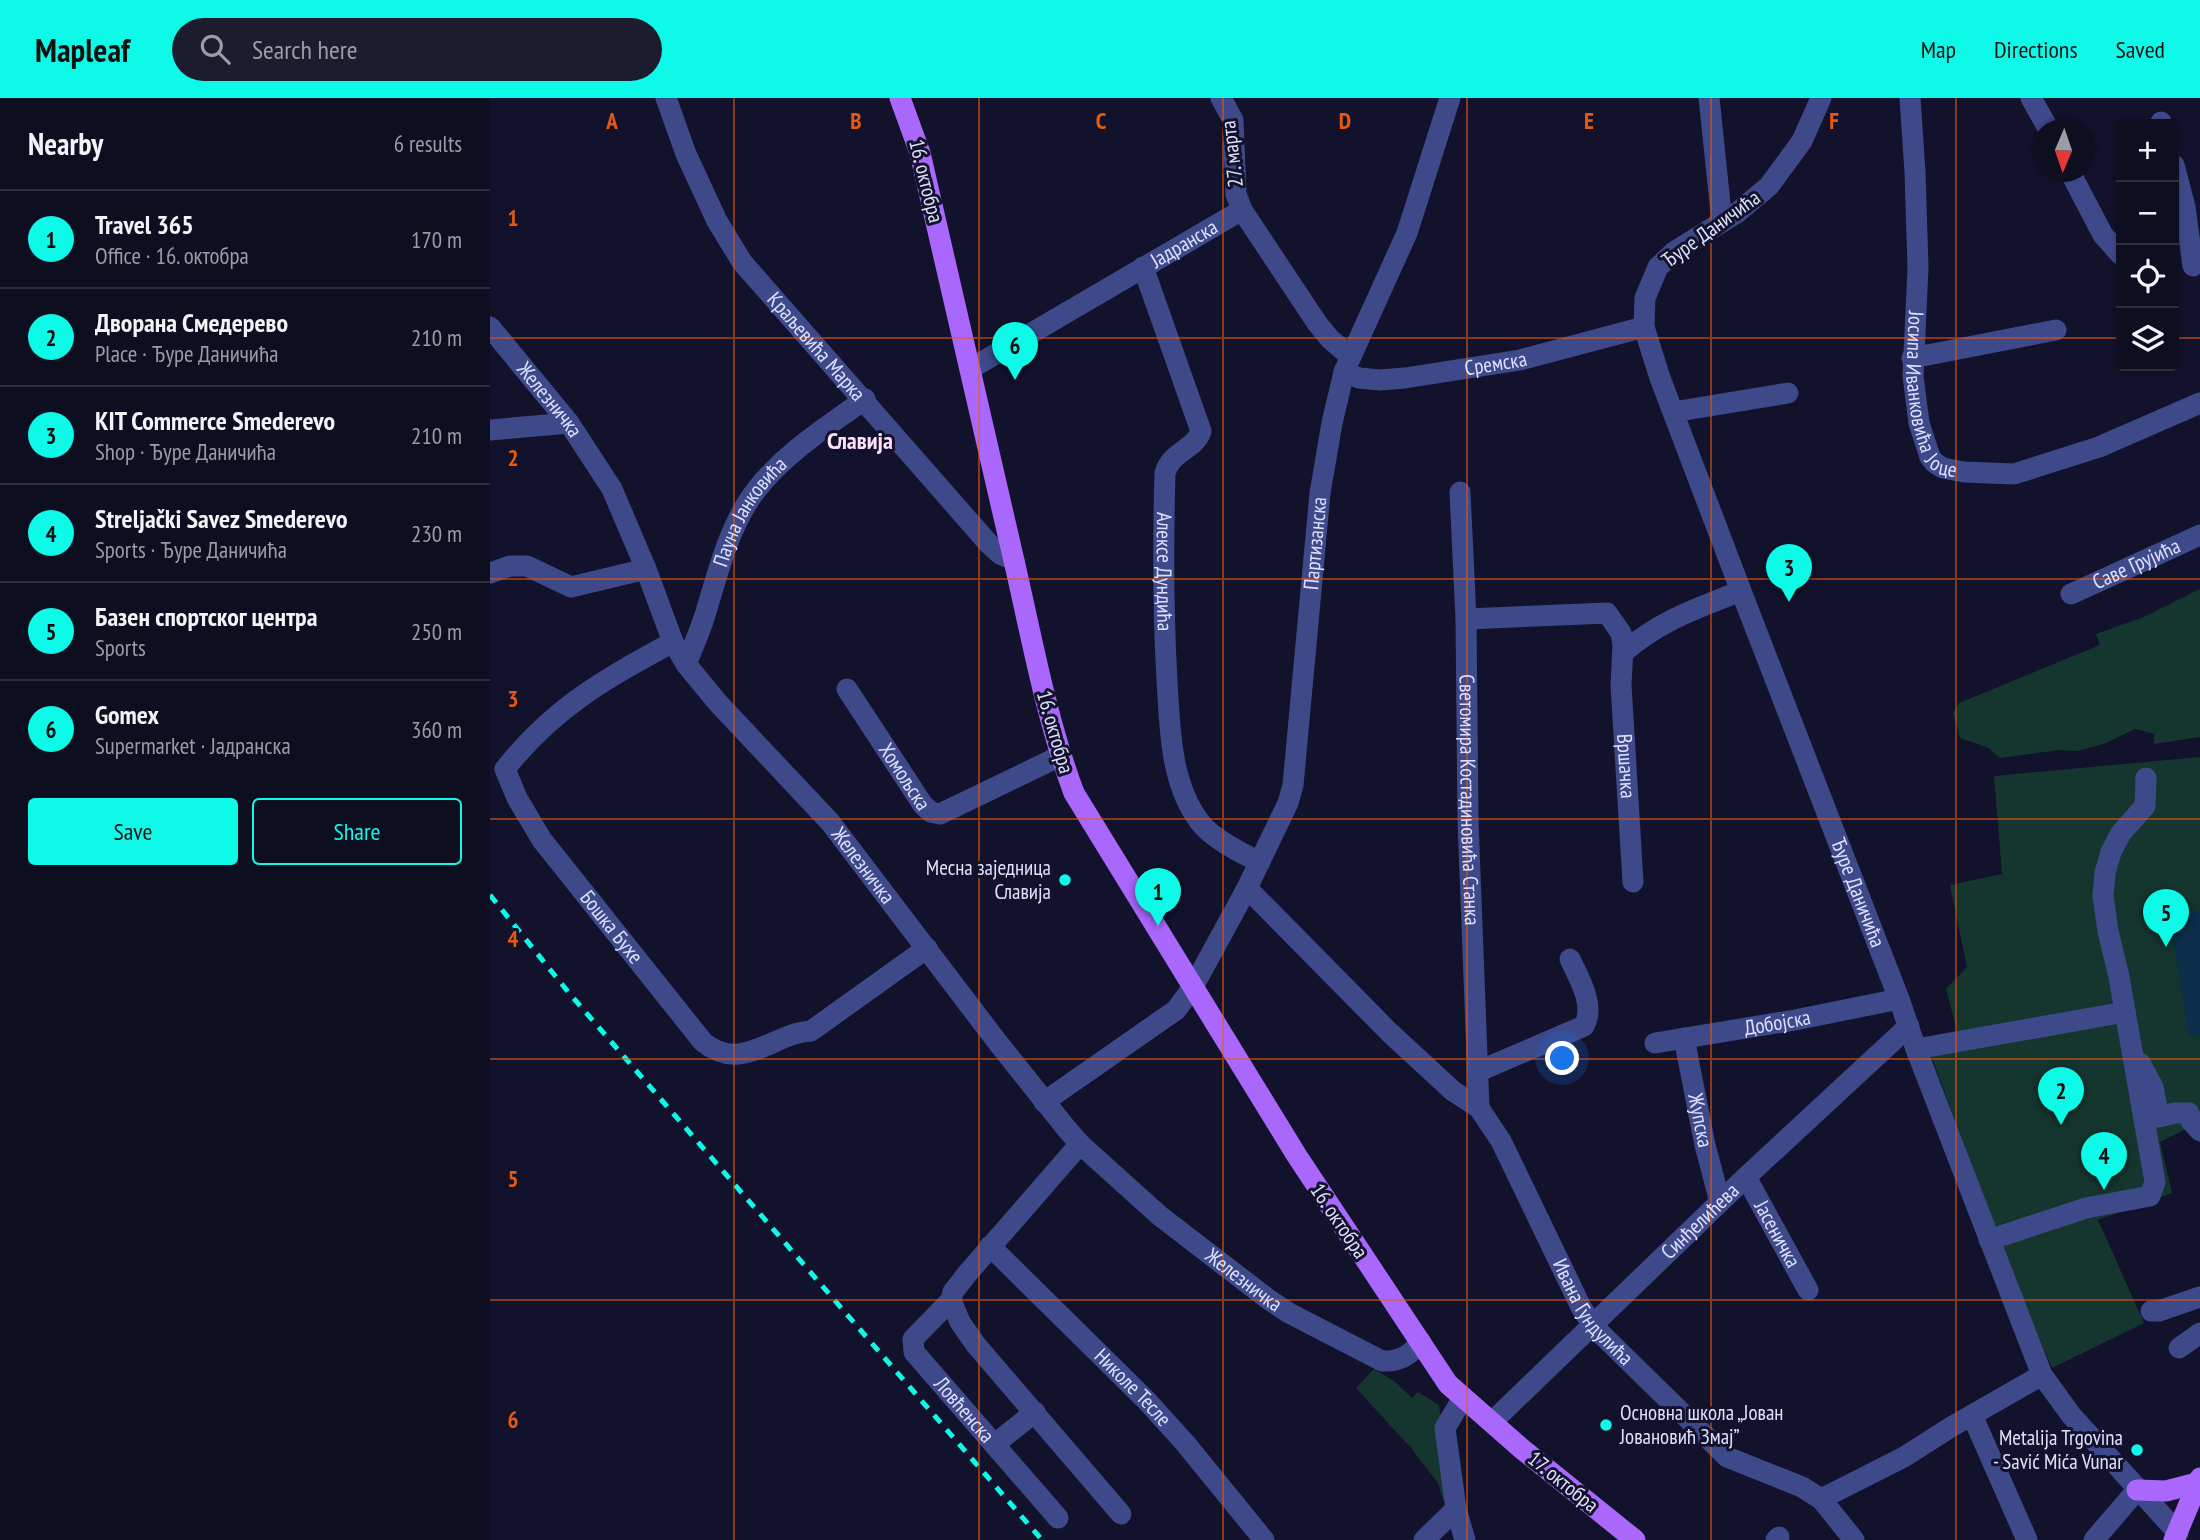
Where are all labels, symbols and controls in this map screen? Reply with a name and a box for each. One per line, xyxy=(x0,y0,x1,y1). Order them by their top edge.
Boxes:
search box xyxy=(172,18,662,81)
text: Mapleaf xyxy=(35,28,130,71)
icon: search xyxy=(196,30,234,68)
text: Search here xyxy=(252,33,358,66)
text: Map xyxy=(1921,34,1956,65)
text: Directions xyxy=(1994,34,2078,65)
text: Saved xyxy=(2116,34,2165,65)
text: A xyxy=(605,106,618,135)
text: B xyxy=(850,106,862,135)
text: C xyxy=(1096,106,1107,135)
text: D xyxy=(1339,106,1351,135)
text: E xyxy=(1584,106,1594,135)
text: F xyxy=(1829,106,1839,135)
street label: 27. марта xyxy=(1214,119,1249,189)
north arrow xyxy=(2032,119,2095,182)
map controls xyxy=(2116,119,2179,371)
button: + xyxy=(2116,119,2179,182)
text: Nearby xyxy=(28,124,103,163)
text: 6 results xyxy=(394,129,462,158)
street label: 16. октобра xyxy=(903,136,950,225)
button: − xyxy=(2116,182,2179,245)
street label: Ђуре Даничића xyxy=(1656,184,1765,273)
text: 1 xyxy=(508,203,519,232)
text: Travel 365 xyxy=(95,208,194,241)
street label: Јадранска xyxy=(1144,213,1222,274)
text: 1 xyxy=(46,225,57,254)
text: 170 m xyxy=(411,225,462,254)
text: Office · 16. октобра xyxy=(95,241,249,270)
button: locate xyxy=(2116,245,2179,308)
street label: Краљевића Марка xyxy=(762,286,872,407)
text: Дворана Смедерево xyxy=(95,306,288,339)
button: layers xyxy=(2116,308,2179,371)
street label: Јосипа Иванковића Јоце xyxy=(1900,310,1959,483)
pin: 6 xyxy=(992,322,1038,380)
text: 2 xyxy=(46,323,57,352)
text: 210 m xyxy=(411,323,462,352)
text: Place · Ђуре Даничића xyxy=(95,339,278,368)
street label: Сремска xyxy=(1463,345,1530,381)
street label: Железничка xyxy=(511,355,589,442)
text: KIT Commerce Smederevo xyxy=(95,404,335,437)
text: 3 xyxy=(46,421,57,450)
text: 210 m xyxy=(411,421,462,450)
district label: Славија xyxy=(827,425,893,456)
text: Shop · Ђуре Даничића xyxy=(95,437,276,466)
text: 2 xyxy=(508,443,519,472)
street label: Пауна Јанковића xyxy=(706,451,792,570)
street label: Партизанска xyxy=(1297,496,1333,591)
text: Streljački Savez Smederevo xyxy=(95,502,347,535)
street label: Алексе Дундића xyxy=(1151,512,1179,631)
text: 4 xyxy=(46,519,57,548)
text: 230 m xyxy=(411,519,462,548)
street label: Саве Грујића xyxy=(2088,532,2184,595)
text: Sports · Ђуре Даничића xyxy=(95,535,287,564)
pin: 3 xyxy=(1766,544,1812,602)
text: Базен спортског центра xyxy=(95,600,317,633)
text: 5 xyxy=(46,617,57,646)
text: 250 m xyxy=(411,617,462,646)
text: Sports xyxy=(95,633,146,662)
street label: Светомира Костадиновића Станка xyxy=(1454,674,1486,926)
text: 3 xyxy=(508,684,519,713)
street label: 16. октобра xyxy=(1031,687,1080,776)
text: Gomex xyxy=(95,698,159,731)
text: 6 xyxy=(46,715,57,744)
text: 360 m xyxy=(411,715,462,744)
text: Supermarket · Јадранска xyxy=(95,731,291,760)
street label: Вршачка xyxy=(1611,733,1642,799)
street label: Хомољска xyxy=(873,738,937,815)
button: Save xyxy=(28,798,238,865)
button: Share xyxy=(252,798,462,865)
street label: Железничка xyxy=(825,821,901,909)
street label: Ђуре Даничића xyxy=(1825,834,1892,951)
place label: Месна заједница Славија xyxy=(926,854,1051,905)
pin: 1 xyxy=(1135,868,1181,926)
marker: Месна заједница Славија xyxy=(1057,872,1073,888)
street label: Бошка Бухе xyxy=(574,885,649,969)
pin: 5 xyxy=(2143,889,2189,947)
text: 4 xyxy=(508,924,519,953)
street label: Добојска xyxy=(1742,1003,1813,1041)
your location xyxy=(1545,1041,1579,1075)
pin: 2 xyxy=(2038,1067,2084,1125)
street label: Жупска xyxy=(1682,1090,1719,1150)
pin: 4 xyxy=(2081,1132,2127,1190)
text: 5 xyxy=(508,1164,519,1193)
street label: Синђелићева xyxy=(1655,1177,1744,1265)
street label: 16. октобра xyxy=(1304,1178,1374,1264)
street label: Јасеничка xyxy=(1748,1195,1807,1272)
street label: Железничка xyxy=(1199,1241,1287,1318)
street label: Ивана Гундулића xyxy=(1547,1254,1639,1371)
street label: Николе Тесле xyxy=(1089,1342,1177,1432)
street label: Ловћенска xyxy=(928,1370,1001,1448)
place label: Основна школа „Јован Јовановић Змај” xyxy=(1619,1399,1783,1450)
text: 6 xyxy=(508,1405,519,1434)
marker: Основна школа „Јован Јовановић Змај” xyxy=(1598,1417,1614,1433)
place label: Metalija Trgovina - Savić Mića Vunar xyxy=(1993,1424,2123,1475)
marker: Metalija Trgovina - Savić Mića Vunar xyxy=(2129,1442,2145,1458)
street label: 17. октобра xyxy=(1523,1445,1604,1518)

